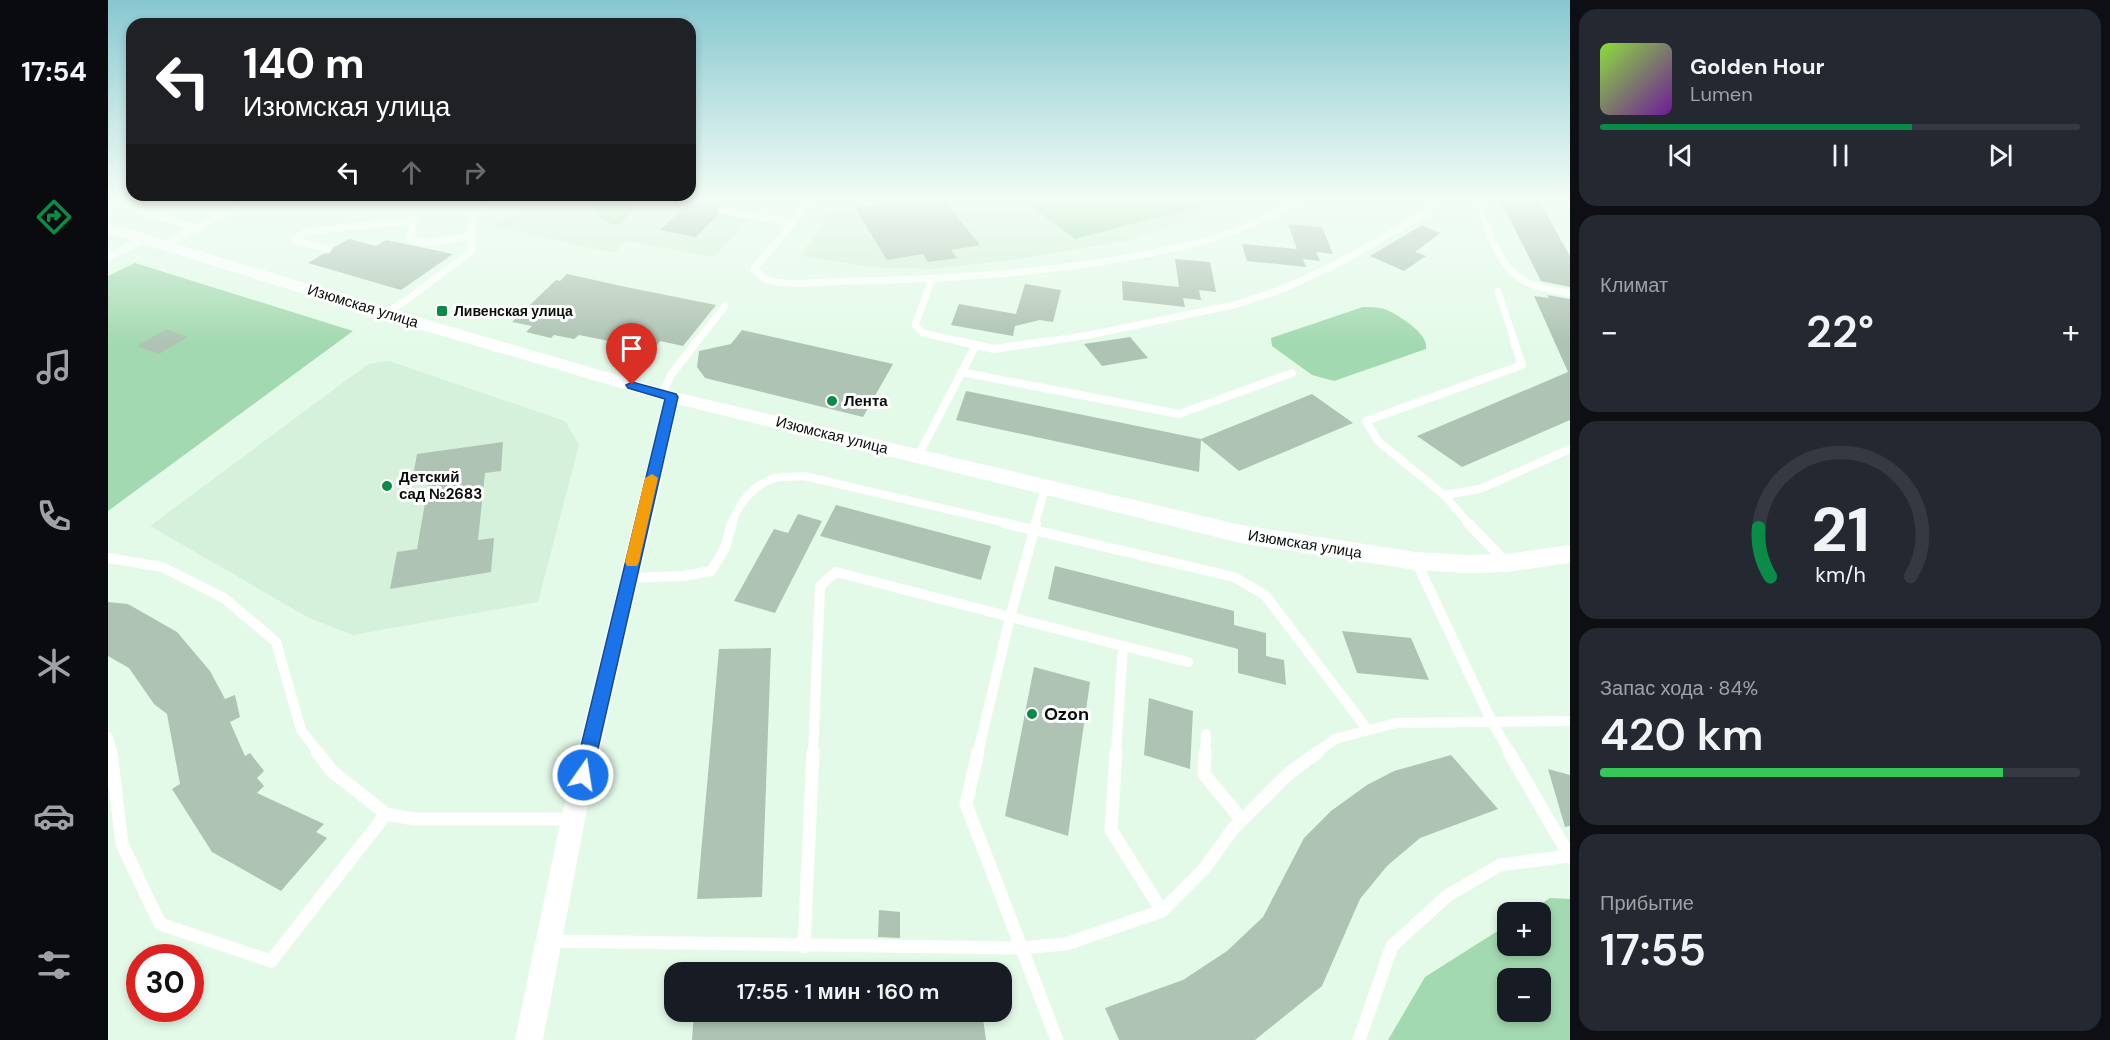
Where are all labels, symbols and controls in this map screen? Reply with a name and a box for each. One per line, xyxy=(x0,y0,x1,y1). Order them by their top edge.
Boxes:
text: 140 m xyxy=(243,36,365,91)
icon: left xyxy=(144,42,222,120)
text: Golden Hour xyxy=(1690,52,1825,81)
text: 17:54 xyxy=(21,54,87,89)
text: Lumen xyxy=(1690,81,1753,107)
text: Изюмская улица xyxy=(243,89,450,124)
icon: previous xyxy=(1664,139,1697,172)
icon: pause xyxy=(1824,139,1857,172)
icon: next xyxy=(1984,139,2017,172)
icon: left xyxy=(332,156,365,189)
icon: ahead xyxy=(395,156,428,189)
icon: right xyxy=(458,156,491,189)
icon: directions xyxy=(33,196,75,238)
text: Климат xyxy=(1600,272,1668,298)
street label: Изюмская улица xyxy=(305,280,422,333)
place label: Ливенская улица xyxy=(454,302,573,320)
text: 22° xyxy=(1806,302,1874,361)
marker: Ливенская улица xyxy=(435,304,449,318)
text: − xyxy=(1600,310,1618,353)
text: + xyxy=(2062,310,2080,353)
pin xyxy=(606,323,657,385)
icon: arrive xyxy=(615,332,648,365)
icon: music xyxy=(33,346,75,388)
place label: Лента xyxy=(844,391,888,411)
marker: Лента xyxy=(825,394,839,408)
street label: Изюмская улица xyxy=(774,411,891,459)
place label: Детский сад №2683 xyxy=(399,467,482,504)
marker: Детский сад №2683 xyxy=(380,479,394,493)
text: 21 xyxy=(1811,489,1869,570)
icon: phone xyxy=(33,495,75,537)
street label: Изюмская улица xyxy=(1247,525,1364,563)
text: km/h xyxy=(1815,561,1865,589)
icon: climate xyxy=(33,645,75,687)
text: Запас хода · 84% xyxy=(1600,675,1758,701)
place label: Ozon xyxy=(1044,702,1089,726)
text: 420 km xyxy=(1600,705,1764,764)
marker: Ozon xyxy=(1025,707,1039,721)
position arrow xyxy=(551,743,615,807)
icon: car xyxy=(33,795,75,837)
text: Прибытие xyxy=(1600,890,1694,916)
map controls xyxy=(1497,902,1551,1022)
button: + xyxy=(1497,902,1551,956)
text: 17:55 xyxy=(1600,920,1706,979)
icon: filters xyxy=(33,944,75,986)
speed limit sign: 30 xyxy=(126,944,204,1022)
button: − xyxy=(1497,968,1551,1022)
text: 17:55 · 1 мин · 160 m xyxy=(737,977,939,1006)

